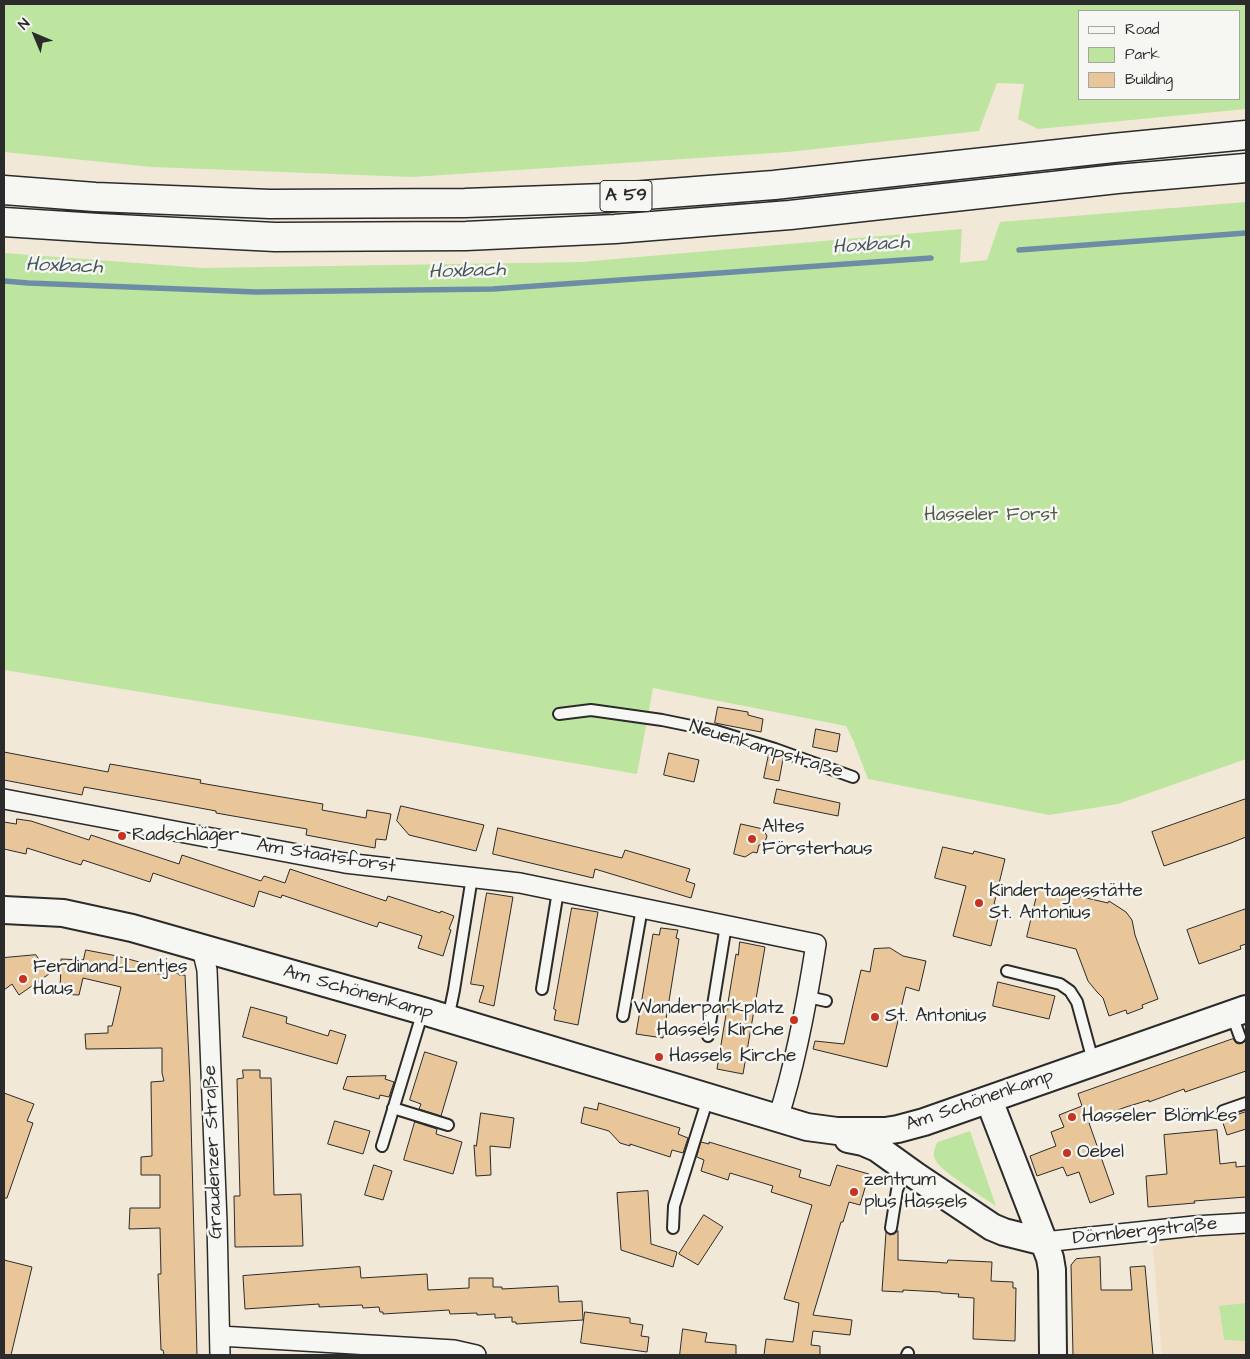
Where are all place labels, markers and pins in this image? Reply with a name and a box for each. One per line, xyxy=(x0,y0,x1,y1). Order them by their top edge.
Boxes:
place label: Altes Försterhaus xyxy=(762,817,873,861)
place label: Radschläger xyxy=(132,825,239,847)
marker: Radschläger xyxy=(116,830,128,842)
marker: Altes Försterhaus xyxy=(746,833,758,845)
place label: Kindertagesstätte St. Antonius xyxy=(989,881,1143,925)
marker: Kindertagesstätte St. Antonius xyxy=(973,897,985,909)
place label: Ferdinand-Lentjes Haus xyxy=(33,957,188,1001)
marker: Ferdinand-Lentjes Haus xyxy=(17,973,29,985)
place label: Wanderparkplatz Hassels Kirche xyxy=(634,998,784,1042)
place label: St. Antonius xyxy=(885,1006,987,1028)
marker: St. Antonius xyxy=(869,1011,881,1023)
marker: Wanderparkplatz Hassels Kirche xyxy=(788,1014,800,1026)
place label: Hassels Kirche xyxy=(669,1046,796,1068)
marker: Hassels Kirche xyxy=(653,1051,665,1063)
place label: Hasseler Blömkes xyxy=(1082,1106,1237,1128)
marker: Hasseler Blömkes xyxy=(1066,1111,1078,1123)
place label: Oebel xyxy=(1077,1142,1124,1164)
marker: Oebel xyxy=(1061,1147,1073,1159)
place label: zentrum plus Hassels xyxy=(864,1170,967,1214)
marker: zentrum plus Hassels xyxy=(848,1186,860,1198)

